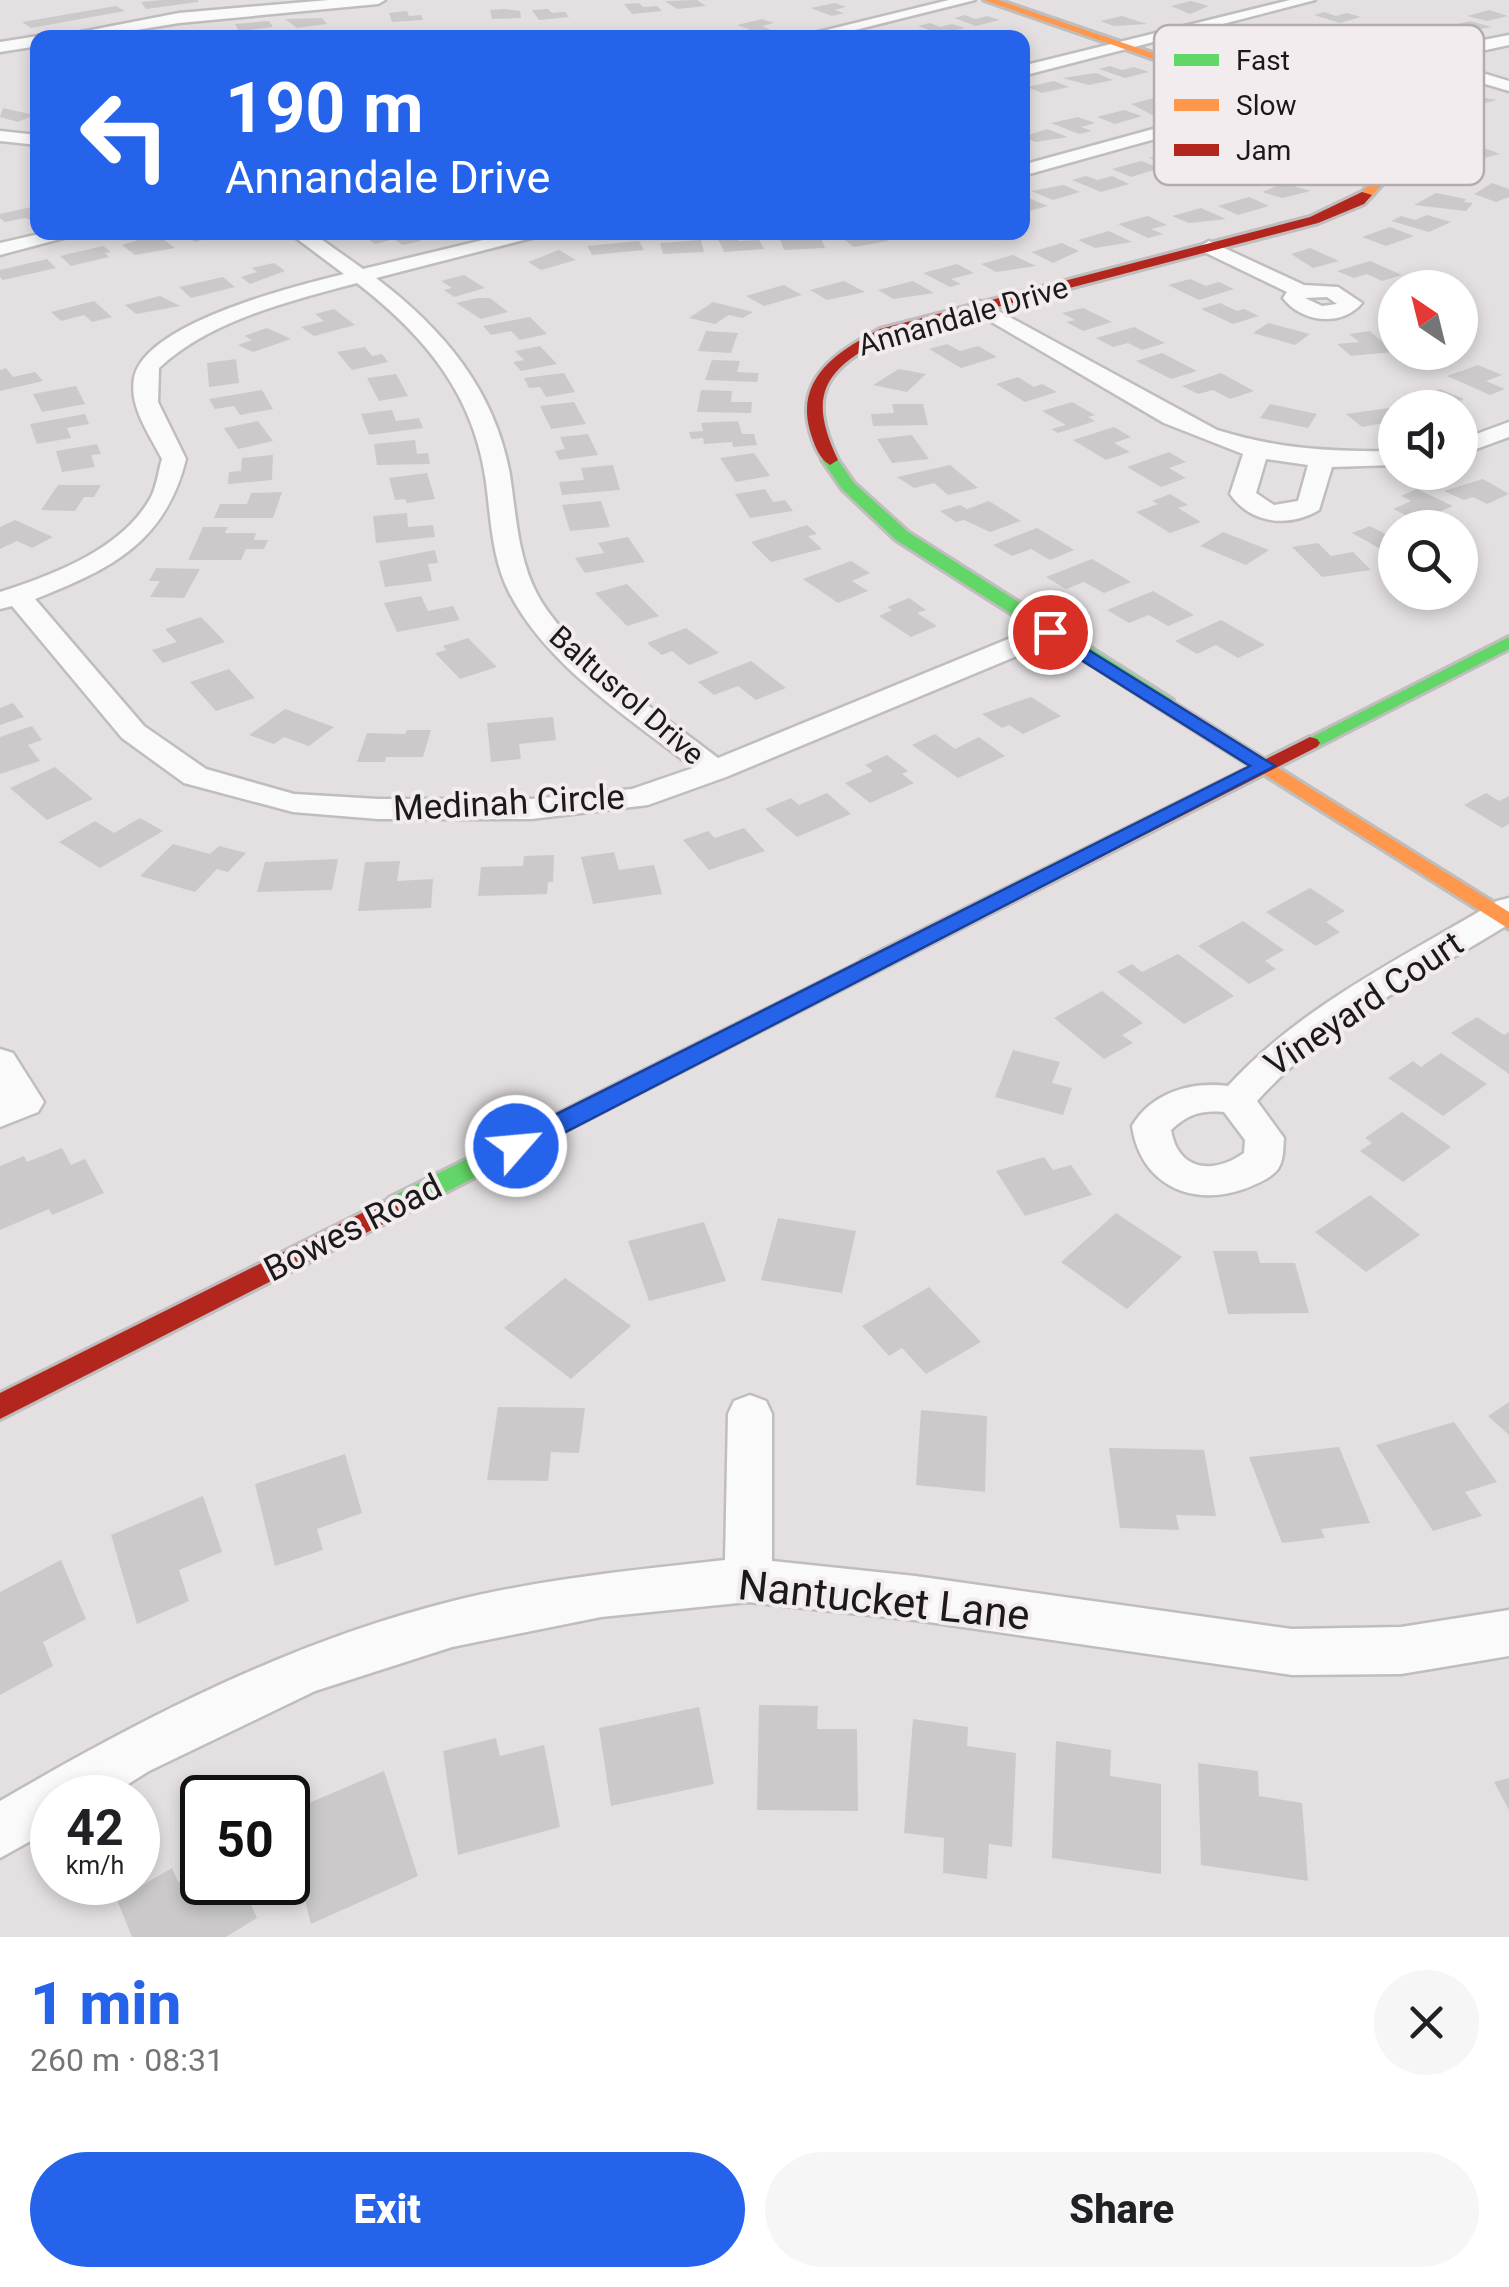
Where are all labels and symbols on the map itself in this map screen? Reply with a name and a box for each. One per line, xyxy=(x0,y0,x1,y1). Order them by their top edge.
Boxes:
legend xyxy=(1154,25,1484,185)
text: Fast xyxy=(1236,44,1290,77)
text: Slow xyxy=(1236,89,1296,122)
text: Jam xyxy=(1236,134,1291,167)
street label: Annandale Drive xyxy=(854,269,1072,363)
north arrow xyxy=(1378,270,1478,370)
pin xyxy=(1008,590,1093,675)
street label: Baltusrol Drive xyxy=(543,618,711,772)
street label: Medinah Circle xyxy=(392,776,626,830)
street label: Vineyard Court xyxy=(1257,923,1471,1085)
position arrow xyxy=(464,1094,568,1198)
street label: Bowes Road xyxy=(257,1166,449,1290)
street label: Nantucket Lane xyxy=(736,1560,1032,1640)
speed limit sign: 50 xyxy=(180,1775,310,1905)

